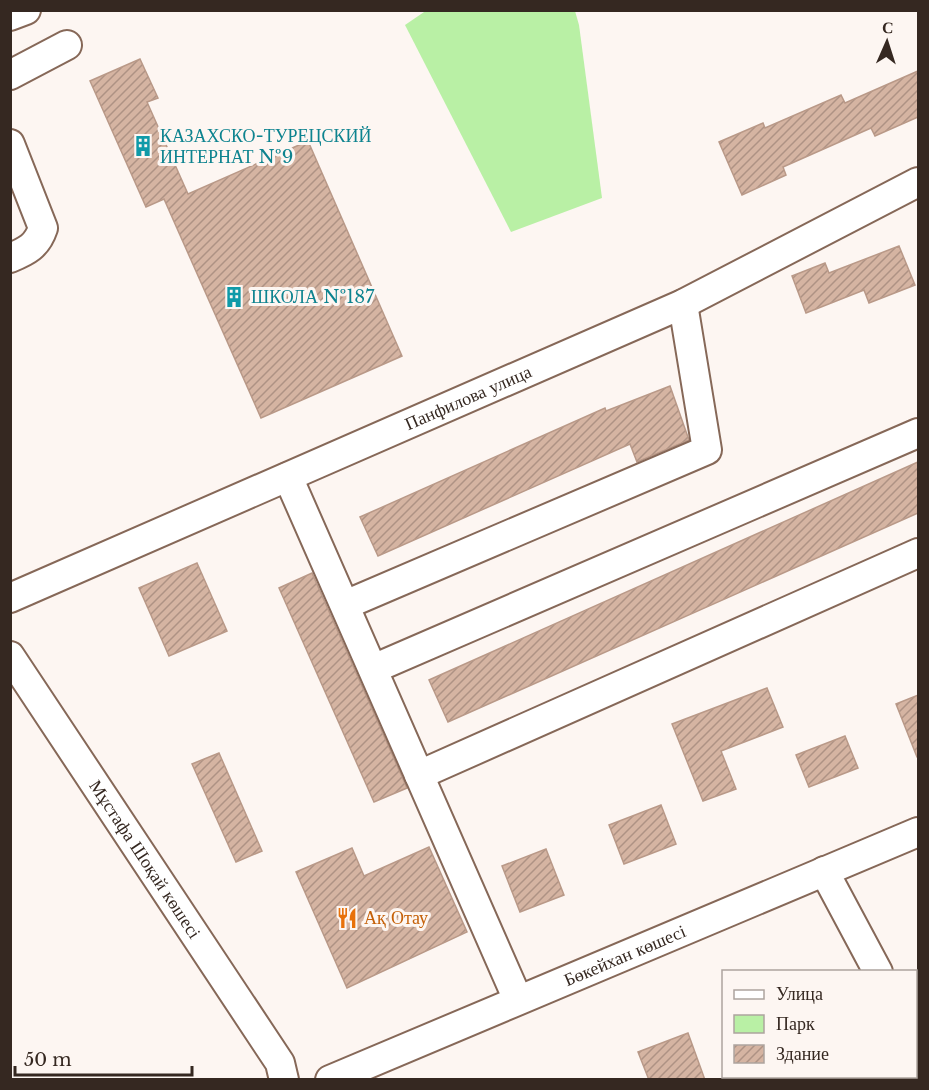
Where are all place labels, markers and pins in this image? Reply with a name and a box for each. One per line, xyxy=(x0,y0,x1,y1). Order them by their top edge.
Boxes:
place label: КАЗАХСКО-ТУРЕЦСКИЙ ИНТЕРНАТ №9 xyxy=(160,125,372,168)
building icon: КАЗАХСКО-ТУРЕЦСКИЙ ИНТЕРНАТ №9 xyxy=(131,134,155,158)
building icon: ШКОЛА №187 xyxy=(222,285,246,309)
place label: ШКОЛА №187 xyxy=(251,286,375,308)
restaurant icon: Ақ Отау xyxy=(335,906,359,930)
place label: Ақ Отау xyxy=(364,907,428,929)

